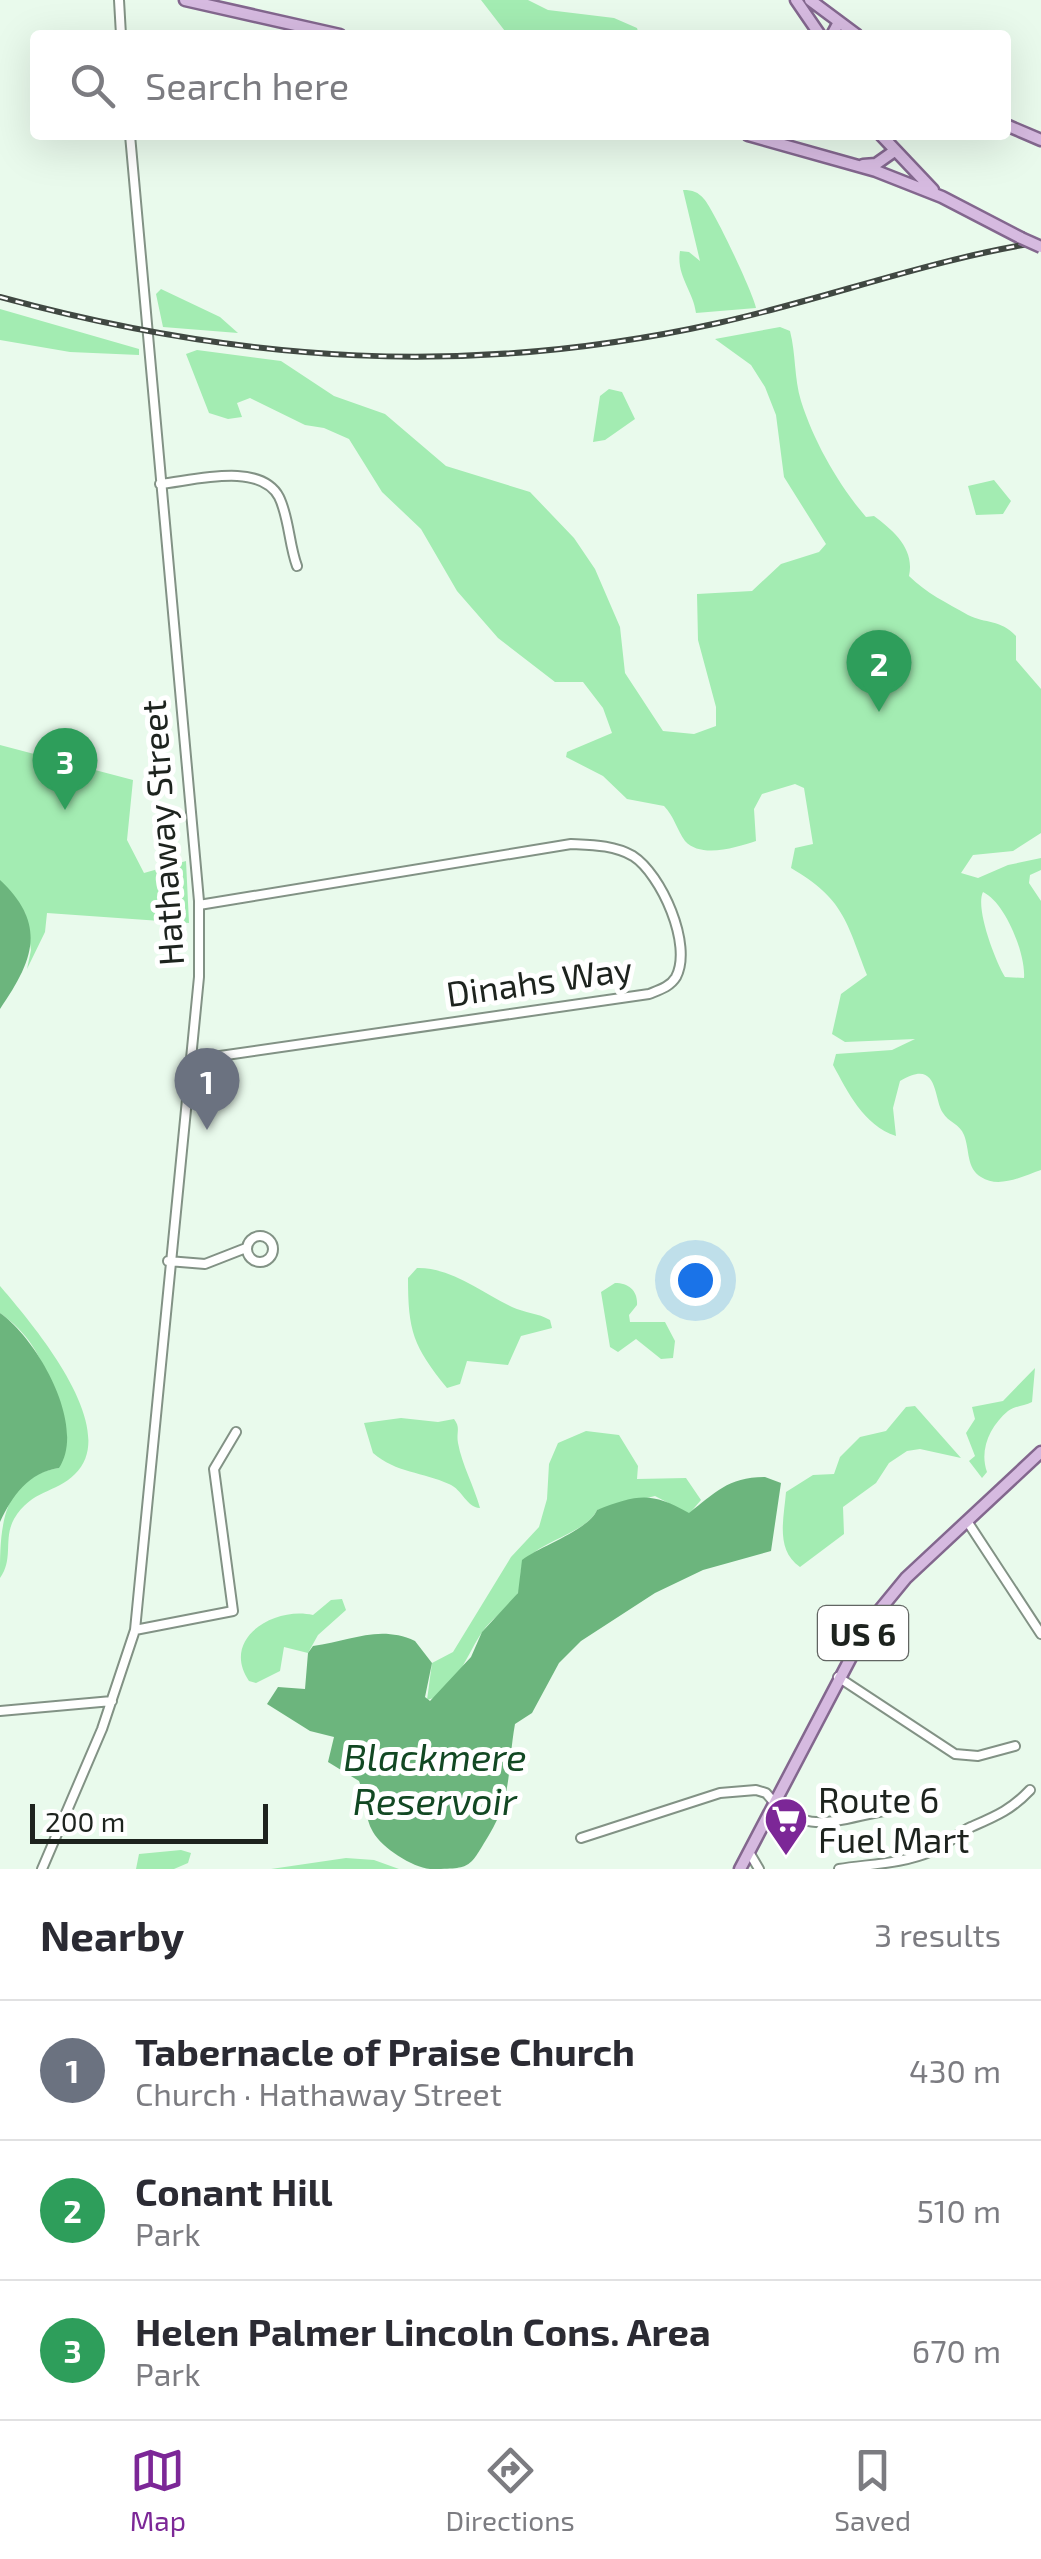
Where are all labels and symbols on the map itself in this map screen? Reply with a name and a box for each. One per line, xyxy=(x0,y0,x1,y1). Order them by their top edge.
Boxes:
pin: 2 xyxy=(846,630,912,712)
street label: Hathaway Street xyxy=(131,699,191,967)
pin: 3 xyxy=(32,728,98,810)
street label: Dinahs Way xyxy=(443,946,635,1014)
pin: 1 xyxy=(174,1048,240,1130)
your location xyxy=(670,1255,721,1306)
road number: US 6 xyxy=(818,1606,908,1660)
water label: Blackmere Reservoir xyxy=(343,1733,527,1823)
place label: Route 6 Fuel Mart xyxy=(818,1778,970,1860)
supermarket icon: Route 6 Fuel Mart xyxy=(763,1796,809,1857)
scale bar xyxy=(30,1799,268,1844)

